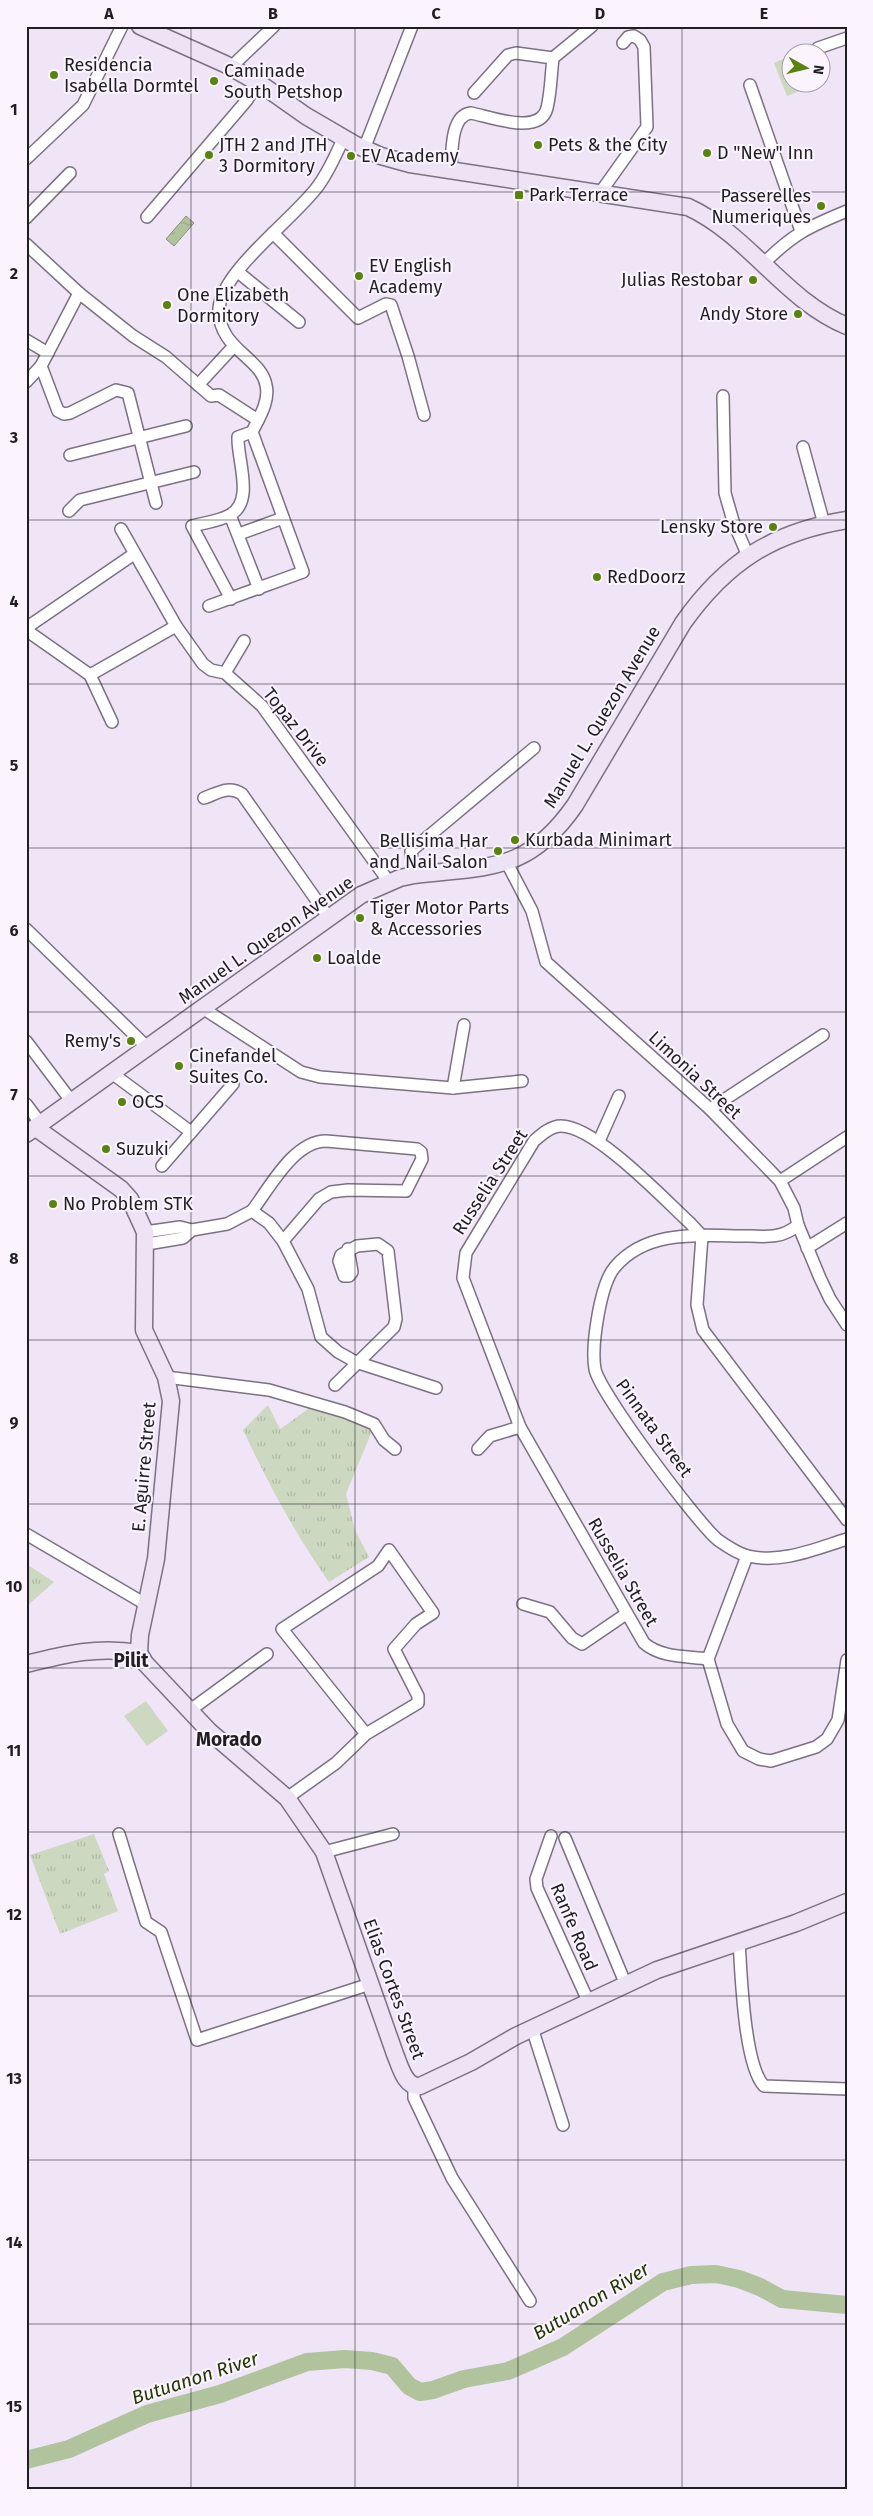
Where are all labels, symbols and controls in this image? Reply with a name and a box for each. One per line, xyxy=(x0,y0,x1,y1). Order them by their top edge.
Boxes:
text: A xyxy=(103,4,114,23)
text: B xyxy=(268,4,278,23)
text: C xyxy=(431,4,441,23)
text: D xyxy=(595,4,605,23)
text: E xyxy=(760,4,768,23)
north arrow xyxy=(780,42,830,92)
place label: Residencia Isabella Dormtel xyxy=(64,54,199,97)
place label: Caminade South Petshop xyxy=(224,60,343,103)
text: N xyxy=(809,64,827,76)
marker: Residencia Isabella Dormtel xyxy=(48,69,60,81)
marker: Caminade South Petshop xyxy=(208,75,220,87)
text: 1 xyxy=(10,100,18,119)
place label: JTH 2 and JTH 3 Dormitory xyxy=(219,134,327,177)
place label: Pets & the City xyxy=(548,134,667,156)
marker: Pets & the City xyxy=(532,139,544,151)
place label: D "New" Inn xyxy=(717,142,814,164)
place label: EV Academy xyxy=(361,145,459,167)
marker: D "New" Inn xyxy=(701,147,713,159)
marker: JTH 2 and JTH 3 Dormitory xyxy=(203,149,215,161)
marker: EV Academy xyxy=(345,150,357,162)
place label: Park Terrace xyxy=(529,184,628,206)
place label: Passerelles Numeriques xyxy=(712,185,811,228)
marker: Park Terrace xyxy=(513,189,525,201)
marker: Passerelles Numeriques xyxy=(815,200,827,212)
place label: EV English Academy xyxy=(369,255,452,298)
text: 2 xyxy=(10,264,18,283)
place label: Julias Restobar xyxy=(621,269,743,291)
marker: EV English Academy xyxy=(353,270,365,282)
marker: Julias Restobar xyxy=(747,274,759,286)
place label: One Elizabeth Dormitory xyxy=(177,284,289,327)
marker: One Elizabeth Dormitory xyxy=(161,299,173,311)
place label: Andy Store xyxy=(700,303,788,325)
marker: Andy Store xyxy=(792,308,804,320)
text: 3 xyxy=(9,428,18,447)
place label: Lensky Store xyxy=(660,516,763,538)
marker: Lensky Store xyxy=(767,521,779,533)
place label: RedDoorz xyxy=(607,566,686,588)
marker: RedDoorz xyxy=(591,571,603,583)
text: 4 xyxy=(9,592,19,611)
street label: Manuel L. Quezon Avenue xyxy=(539,622,665,812)
street label: Topaz Drive xyxy=(258,683,334,771)
text: 5 xyxy=(10,756,19,775)
place label: Kurbada Minimart xyxy=(525,829,672,851)
place label: Bellisima Har and Nail Salon xyxy=(369,830,488,873)
marker: Kurbada Minimart xyxy=(509,834,521,846)
marker: Bellisima Har and Nail Salon xyxy=(492,845,504,857)
street label: Manuel L. Quezon Avenue xyxy=(174,871,358,1009)
place label: Tiger Motor Parts & Accessories xyxy=(370,897,509,940)
marker: Tiger Motor Parts & Accessories xyxy=(354,912,366,924)
text: 6 xyxy=(9,921,19,940)
place label: Loalde xyxy=(327,947,381,969)
marker: Loalde xyxy=(311,952,323,964)
street label: Limonia Street xyxy=(644,1026,746,1124)
place label: Remy's xyxy=(64,1030,121,1052)
marker: Remy's xyxy=(125,1035,137,1047)
place label: Cinefandel Suites Co. xyxy=(189,1045,276,1088)
marker: Cinefandel Suites Co. xyxy=(173,1060,185,1072)
text: 7 xyxy=(10,1085,18,1104)
place label: OCS xyxy=(132,1091,164,1113)
marker: OCS xyxy=(116,1096,128,1108)
street label: Russelia Street xyxy=(448,1125,533,1239)
place label: Suzuki xyxy=(116,1138,169,1160)
marker: Suzuki xyxy=(100,1143,112,1155)
place label: No Problem STK xyxy=(63,1193,193,1215)
marker: No Problem STK xyxy=(47,1198,59,1210)
text: 8 xyxy=(9,1249,19,1268)
street label: Pinnata Street xyxy=(611,1375,697,1482)
street label: E. Aguirre Street xyxy=(127,1401,161,1533)
text: 9 xyxy=(10,1413,19,1432)
street label: Russelia Street xyxy=(583,1514,663,1631)
text: 10 xyxy=(6,1577,22,1596)
district label: Pilit xyxy=(113,1649,149,1672)
district label: Morado xyxy=(196,1728,262,1751)
text: 11 xyxy=(7,1741,21,1760)
street label: Ranfe Road xyxy=(546,1880,602,1974)
text: 12 xyxy=(6,1905,22,1924)
street label: Elias Cortes Street xyxy=(358,1916,430,2063)
text: 13 xyxy=(6,2069,22,2088)
text: 14 xyxy=(6,2233,22,2252)
water label: Butuanon River xyxy=(529,2257,654,2345)
water label: Butuanon River xyxy=(129,2346,262,2409)
text: 15 xyxy=(6,2397,22,2416)

